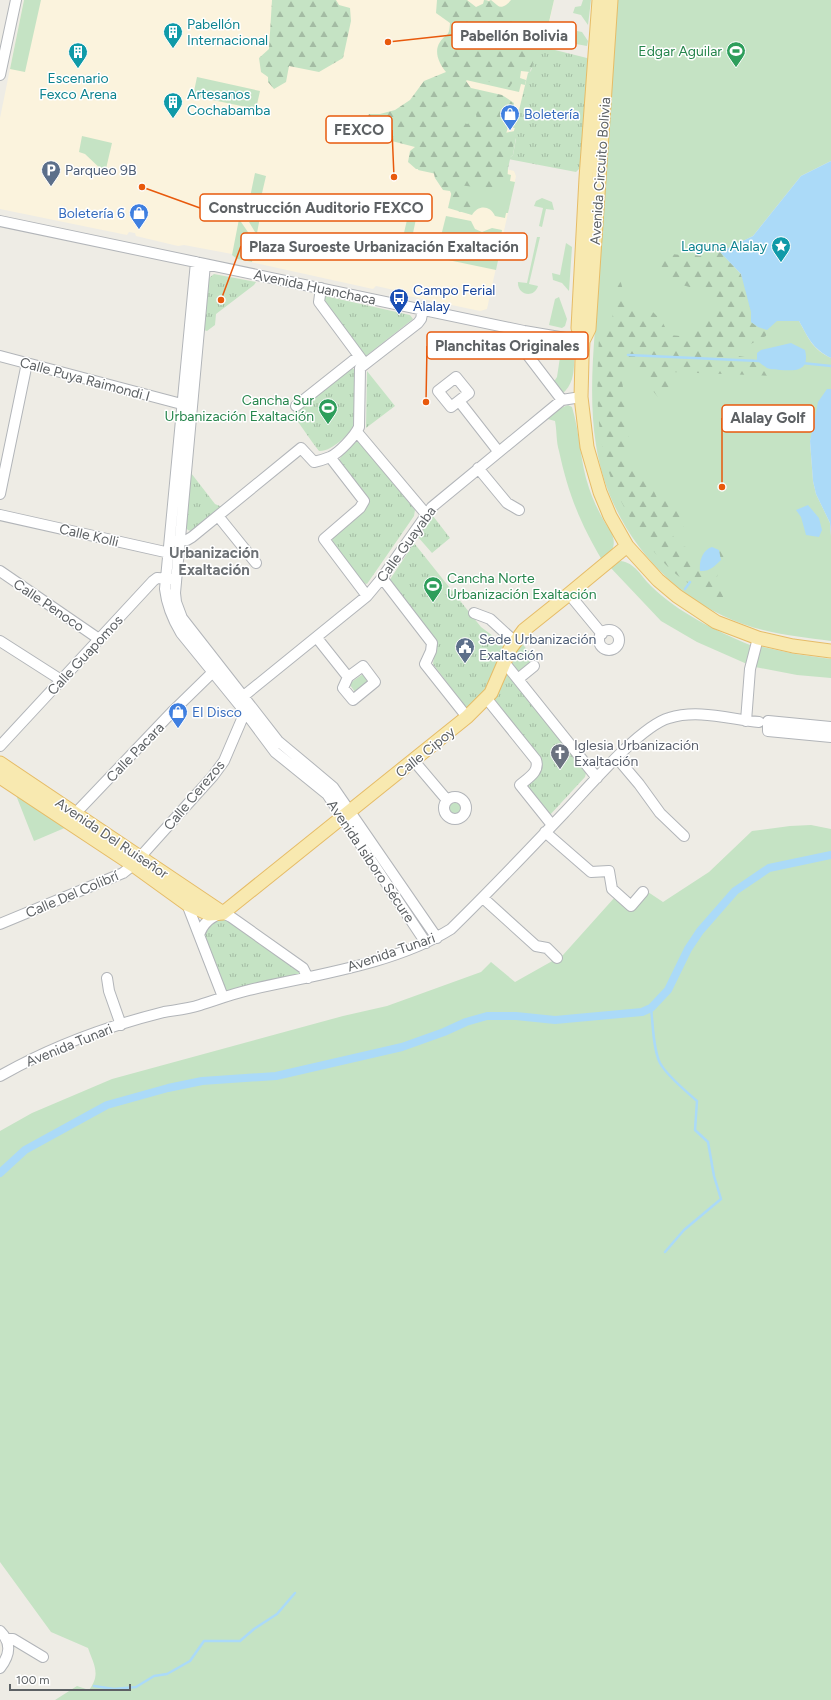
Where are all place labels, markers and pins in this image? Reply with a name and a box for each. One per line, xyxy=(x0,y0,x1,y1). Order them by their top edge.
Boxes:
place label: Pabellón Internacional xyxy=(187,16,268,49)
building icon: Pabellón Internacional xyxy=(162,21,184,49)
callout: Pabellón Bolivia xyxy=(452,22,576,49)
sports icon: Edgar Aguilar xyxy=(725,40,747,68)
building icon: Escenario Fexco Arena xyxy=(67,41,89,69)
place label: Edgar Aguilar xyxy=(638,43,722,60)
place label: Escenario Fexco Arena xyxy=(39,70,117,103)
place label: Artesanos Cochabamba xyxy=(187,86,270,119)
building icon: Artesanos Cochabamba xyxy=(162,91,184,119)
shop icon: Boletería xyxy=(499,103,521,131)
place label: Boletería xyxy=(524,106,579,123)
callout: FEXCO xyxy=(326,116,392,143)
parking icon: Parqueo 9B xyxy=(40,159,62,187)
place label: Parqueo 9B xyxy=(65,162,136,179)
callout: Construcción Auditorio FEXCO xyxy=(200,194,432,221)
shop icon: Boletería 6 xyxy=(128,202,150,230)
place label: Boletería 6 xyxy=(58,205,125,222)
callout: Plaza Suroeste Urbanización Exaltación xyxy=(241,233,527,260)
place icon: Laguna Alalay xyxy=(770,235,792,263)
place label: Laguna Alalay xyxy=(681,238,768,255)
place label: Campo Ferial Alalay xyxy=(413,282,495,315)
bus stop icon: Campo Ferial Alalay xyxy=(388,287,410,315)
callout: Planchitas Originales xyxy=(427,332,588,359)
place label: Cancha Sur Urbanización Exaltación xyxy=(165,392,314,425)
sports icon: Cancha Sur Urbanización Exaltación xyxy=(317,397,339,425)
callout: Alalay Golf xyxy=(722,405,814,432)
place label: Cancha Norte Urbanización Exaltación xyxy=(447,570,597,603)
sports icon: Cancha Norte Urbanización Exaltación xyxy=(422,575,444,603)
place label: Sede Urbanización Exaltación xyxy=(479,631,597,664)
public building icon: Sede Urbanización Exaltación xyxy=(454,636,476,664)
shop icon: El Disco xyxy=(167,701,189,729)
place label: El Disco xyxy=(192,704,242,721)
place label: Iglesia Urbanización Exaltación xyxy=(574,737,699,770)
church icon: Iglesia Urbanización Exaltación xyxy=(549,742,571,770)

